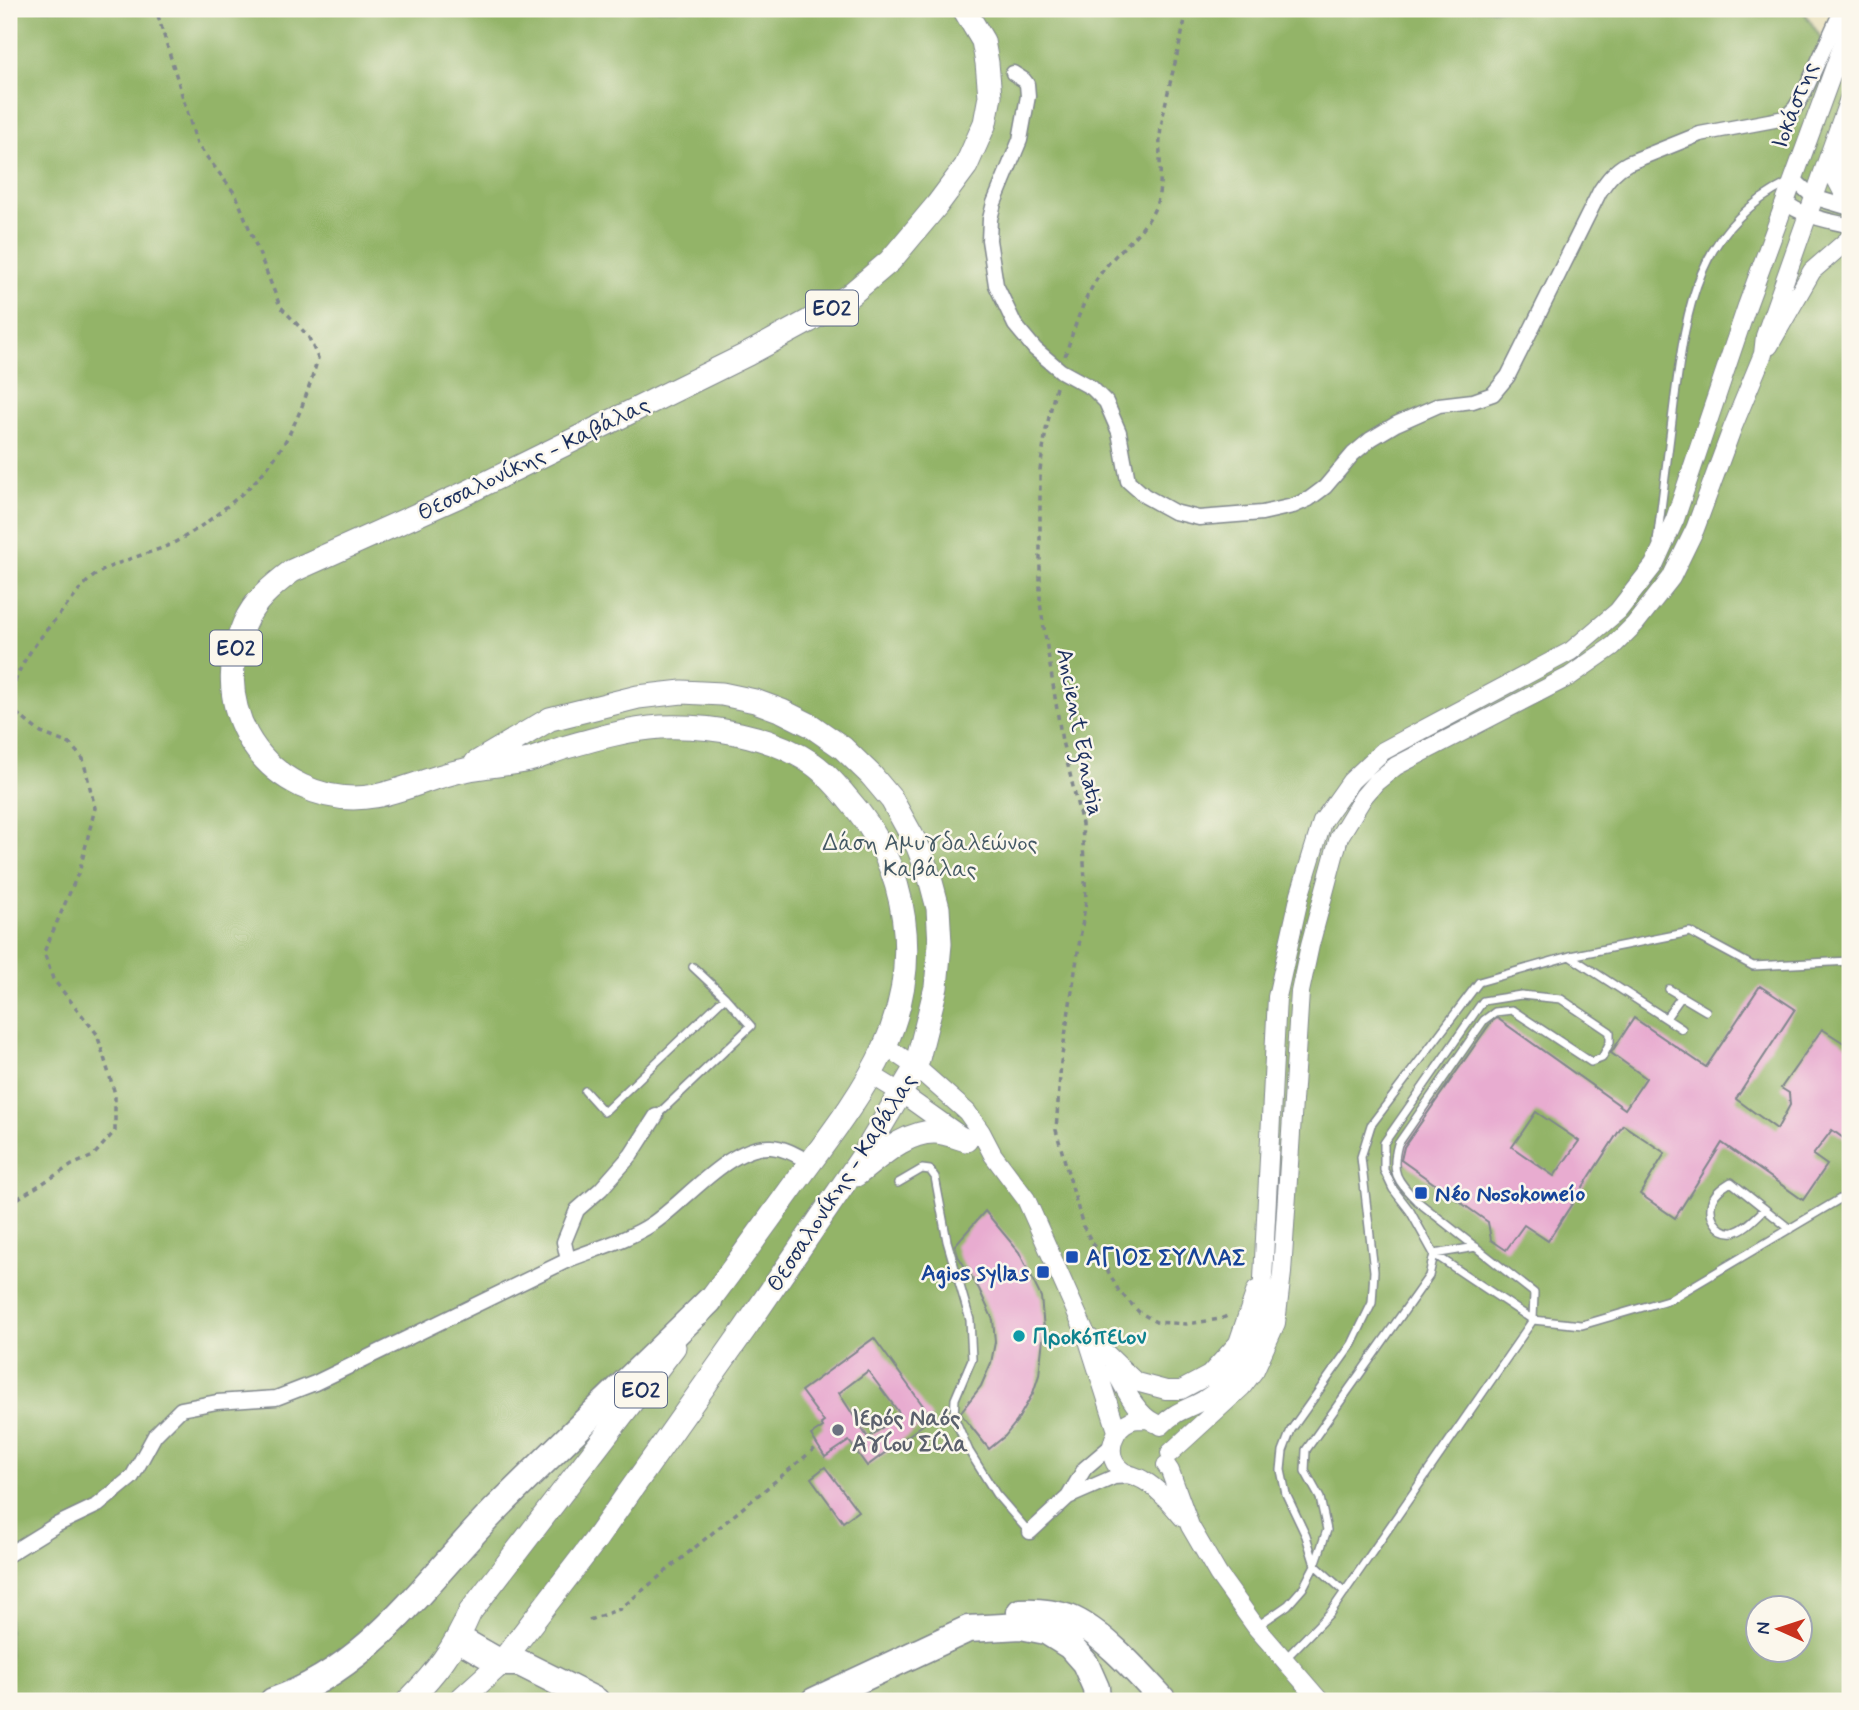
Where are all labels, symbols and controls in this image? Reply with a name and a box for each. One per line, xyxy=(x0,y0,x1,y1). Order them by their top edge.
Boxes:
street label: Ιοκάστης xyxy=(1766,58,1826,153)
road number: ΕΟ2 xyxy=(806,290,858,326)
street label: Θεσσαλονίκης - Καβάλας xyxy=(413,390,655,529)
road number: ΕΟ2 xyxy=(210,630,262,666)
street label: Ancient Egnatia xyxy=(1046,646,1110,819)
park label: Δάση Αμυγδαλεώνος Καβάλας xyxy=(822,829,1038,885)
street label: Θεσσαλονίκης - Καβάλας xyxy=(761,1068,925,1298)
place label: Néo Nosokomeío xyxy=(1435,1180,1585,1210)
marker: Néo Nosokomeío xyxy=(1413,1185,1429,1201)
place label: ΑΓΙΟΣ ΣΥΛΛΑΣ xyxy=(1086,1244,1246,1274)
marker: ΑΓΙΟΣ ΣΥΛΛΑΣ xyxy=(1064,1249,1080,1265)
place label: Agios syllas xyxy=(921,1259,1030,1289)
marker: Agios syllas xyxy=(1035,1264,1051,1280)
place label: Προκόπειον xyxy=(1033,1323,1146,1353)
marker: Προκόπειον xyxy=(1011,1328,1027,1344)
road number: ΕΟ2 xyxy=(615,1372,667,1408)
place label: Ιερός Ναός Αγίου Σίλα xyxy=(852,1404,968,1460)
marker: Ιερός Ναός Αγίου Σίλα xyxy=(830,1422,846,1438)
north arrow xyxy=(1744,1594,1814,1664)
text: N xyxy=(1751,1621,1776,1635)

